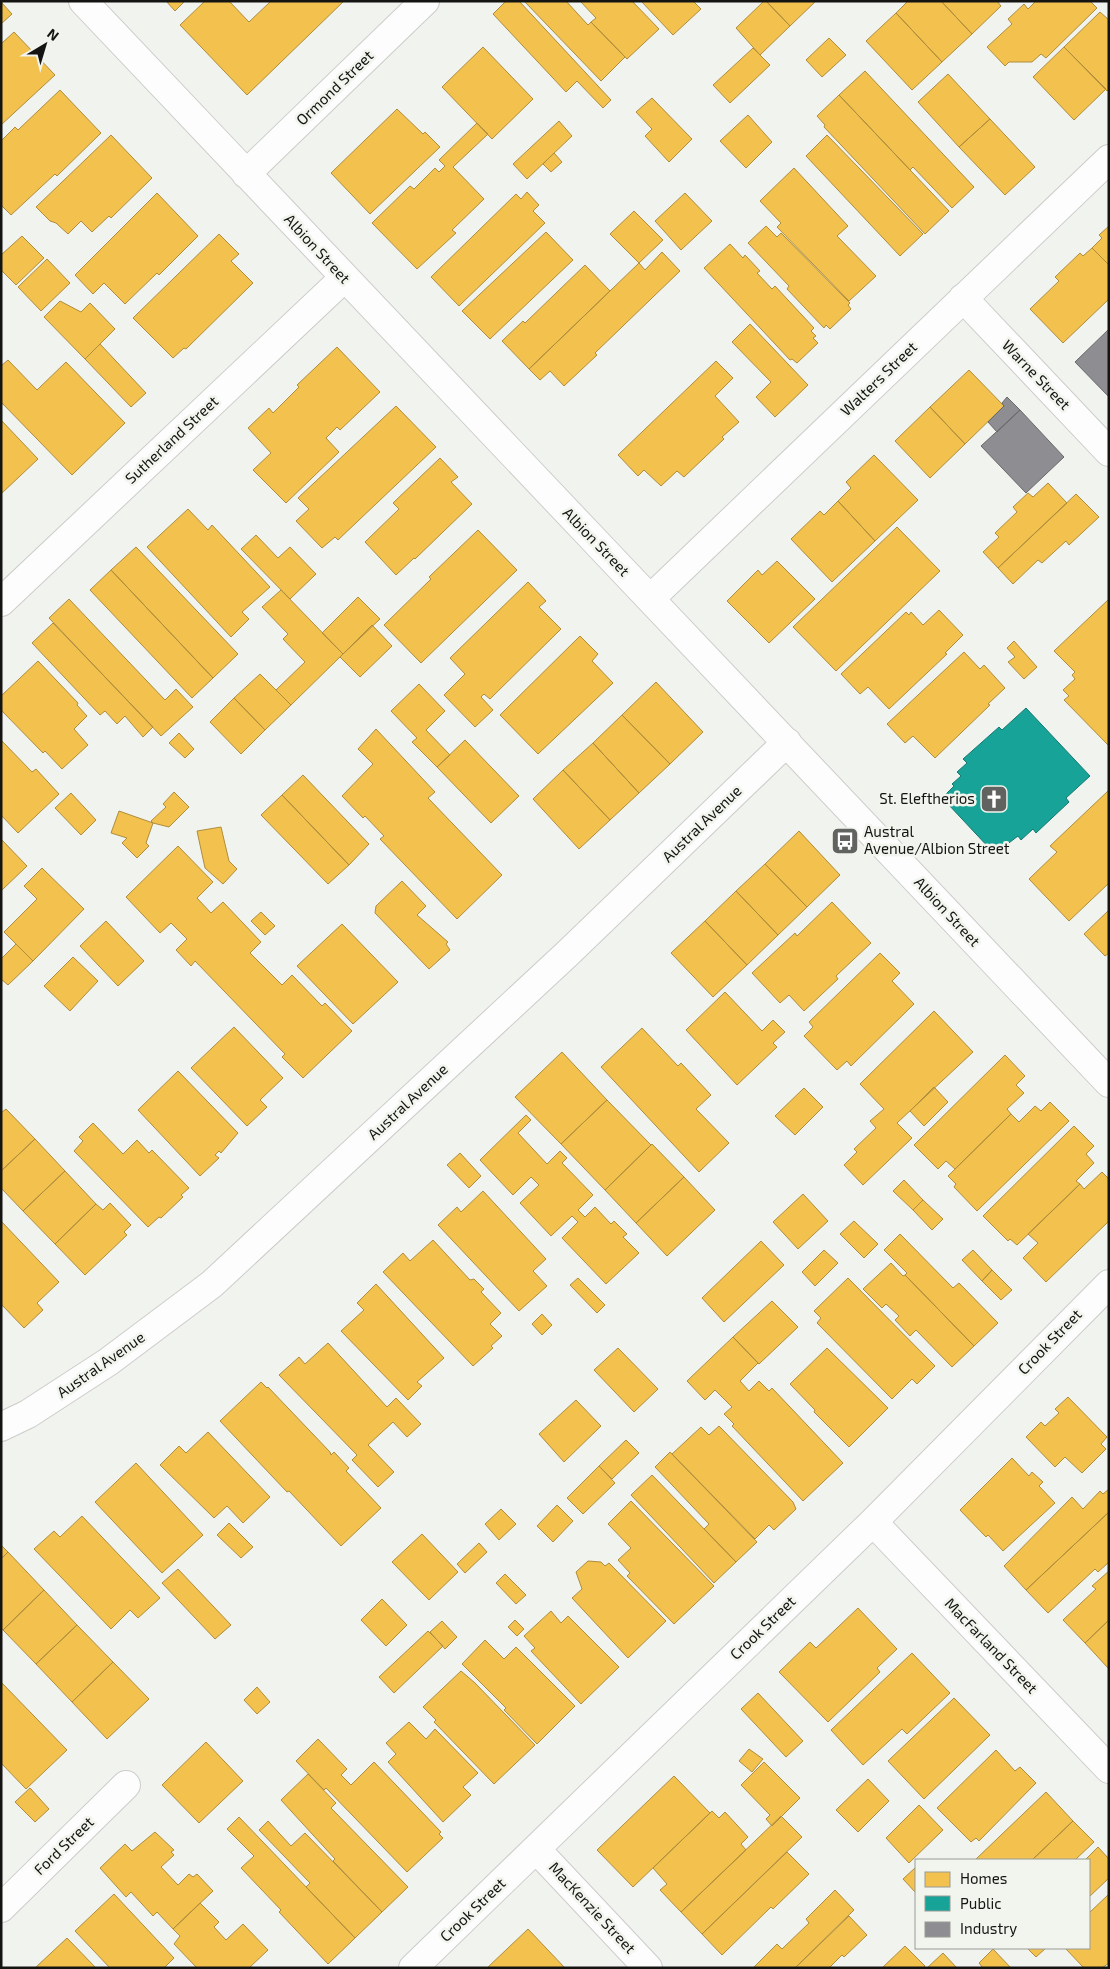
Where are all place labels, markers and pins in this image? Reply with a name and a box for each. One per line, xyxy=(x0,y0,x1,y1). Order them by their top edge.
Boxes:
church icon: St. Eleftherios xyxy=(979,784,1009,814)
place label: St. Eleftherios xyxy=(879,789,975,807)
place label: Austral Avenue/Albion Street xyxy=(864,822,1010,857)
bus stop icon: Austral Avenue/Albion Street xyxy=(830,826,860,856)

